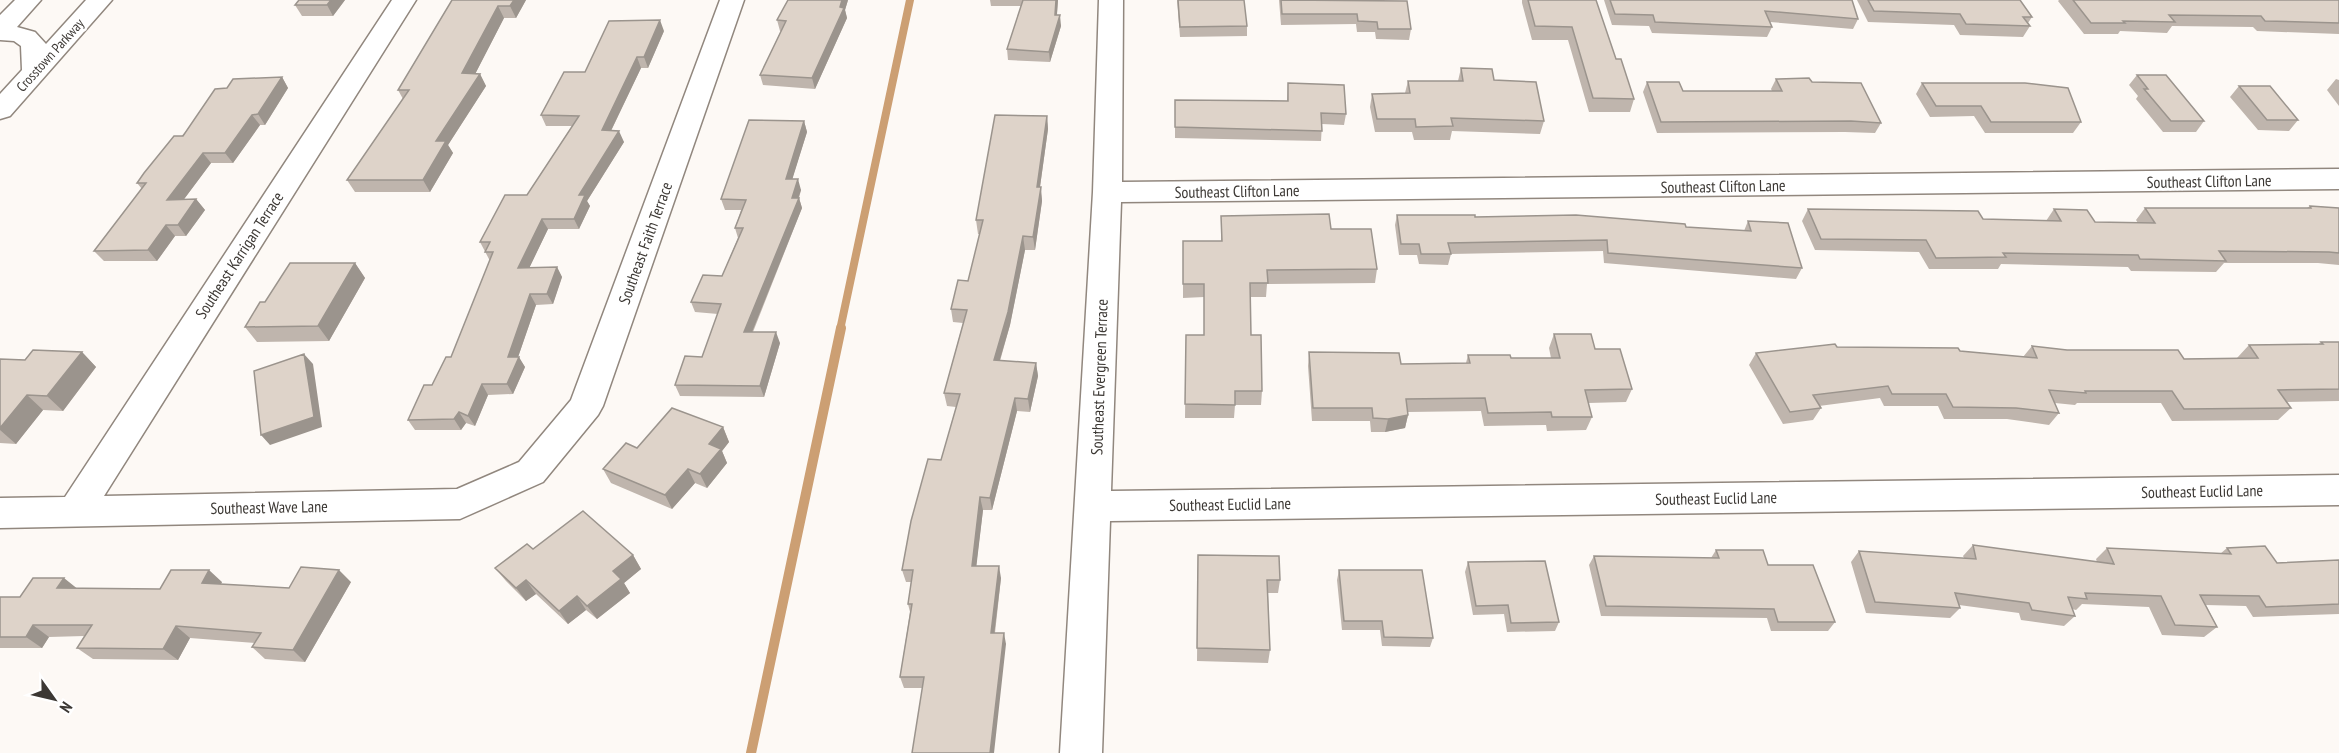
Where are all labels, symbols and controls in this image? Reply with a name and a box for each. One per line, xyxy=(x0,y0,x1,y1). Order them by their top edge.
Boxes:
street label: Crosstown Parkway xyxy=(12,14,88,95)
street label: Southeast Clifton Lane xyxy=(2146,170,2272,192)
street label: Southeast Clifton Lane xyxy=(1660,175,1786,197)
street label: Southeast Faith Terrace xyxy=(614,179,676,307)
street label: Southeast Clifton Lane xyxy=(1174,180,1300,202)
street label: Southeast Karrigan Terrace xyxy=(191,188,287,322)
street label: Southeast Evergreen Terrace xyxy=(1086,299,1112,455)
street label: Southeast Euclid Lane xyxy=(2141,480,2263,502)
street label: Southeast Euclid Lane xyxy=(1655,487,1777,509)
street label: Southeast Euclid Lane xyxy=(1169,493,1291,515)
street label: Southeast Wave Lane xyxy=(210,496,328,518)
north arrow xyxy=(24,669,84,729)
text: N xyxy=(56,698,77,717)

